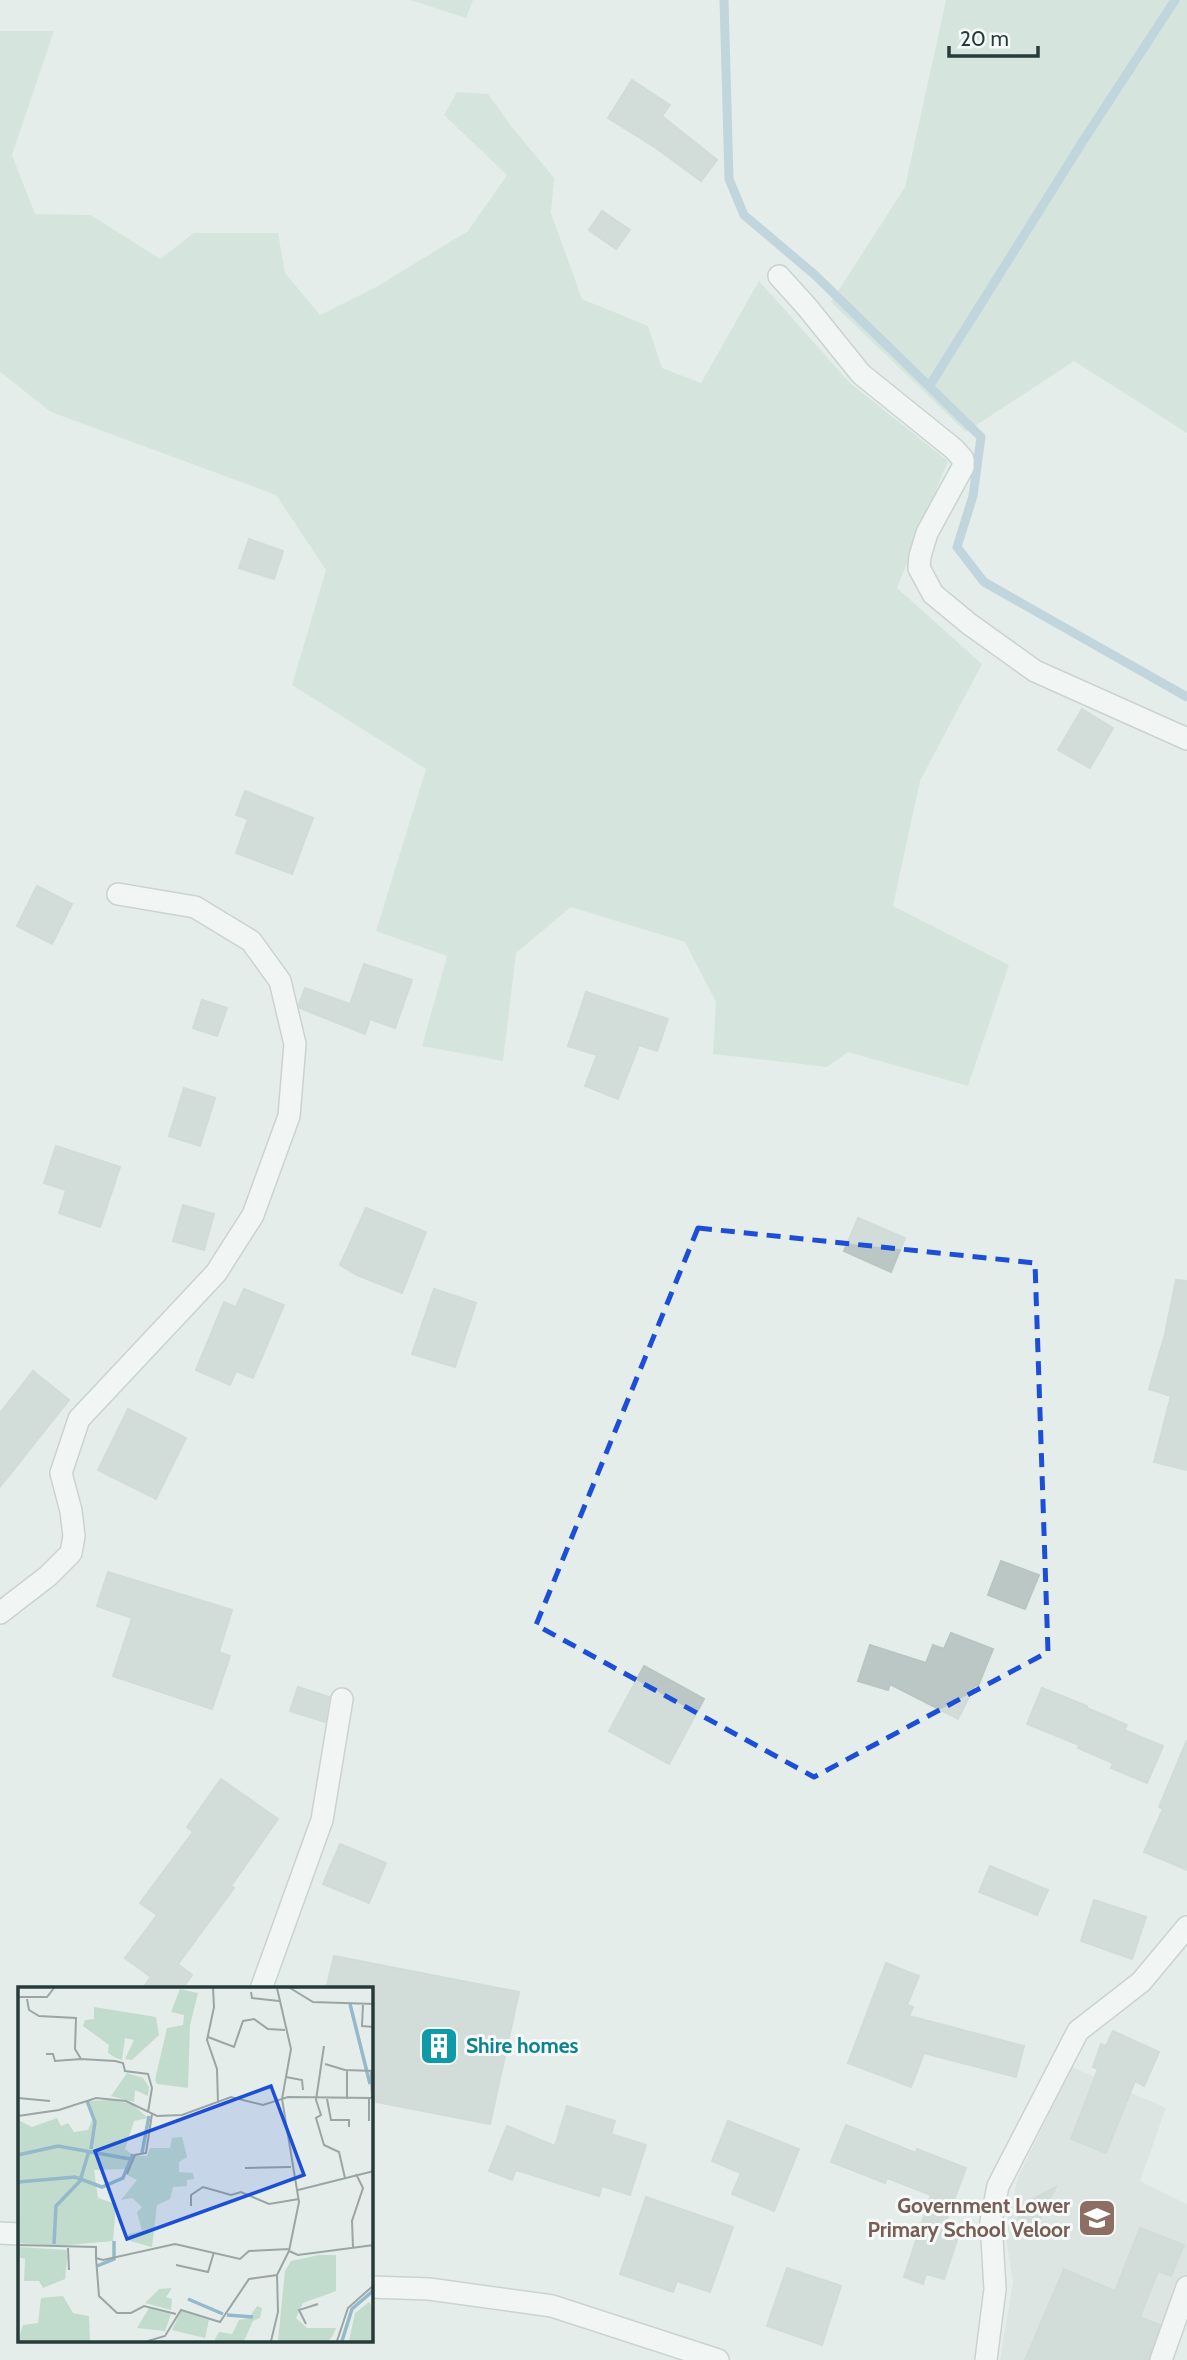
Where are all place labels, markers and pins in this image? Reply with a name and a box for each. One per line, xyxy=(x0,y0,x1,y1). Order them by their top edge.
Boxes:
building icon: Shire homes xyxy=(418,2025,460,2067)
place label: Shire homes xyxy=(466,2033,579,2058)
place label: Government Lower Primary School Veloor xyxy=(868,2193,1070,2242)
school or university icon: Government Lower Primary School Veloor xyxy=(1076,2197,1118,2239)

